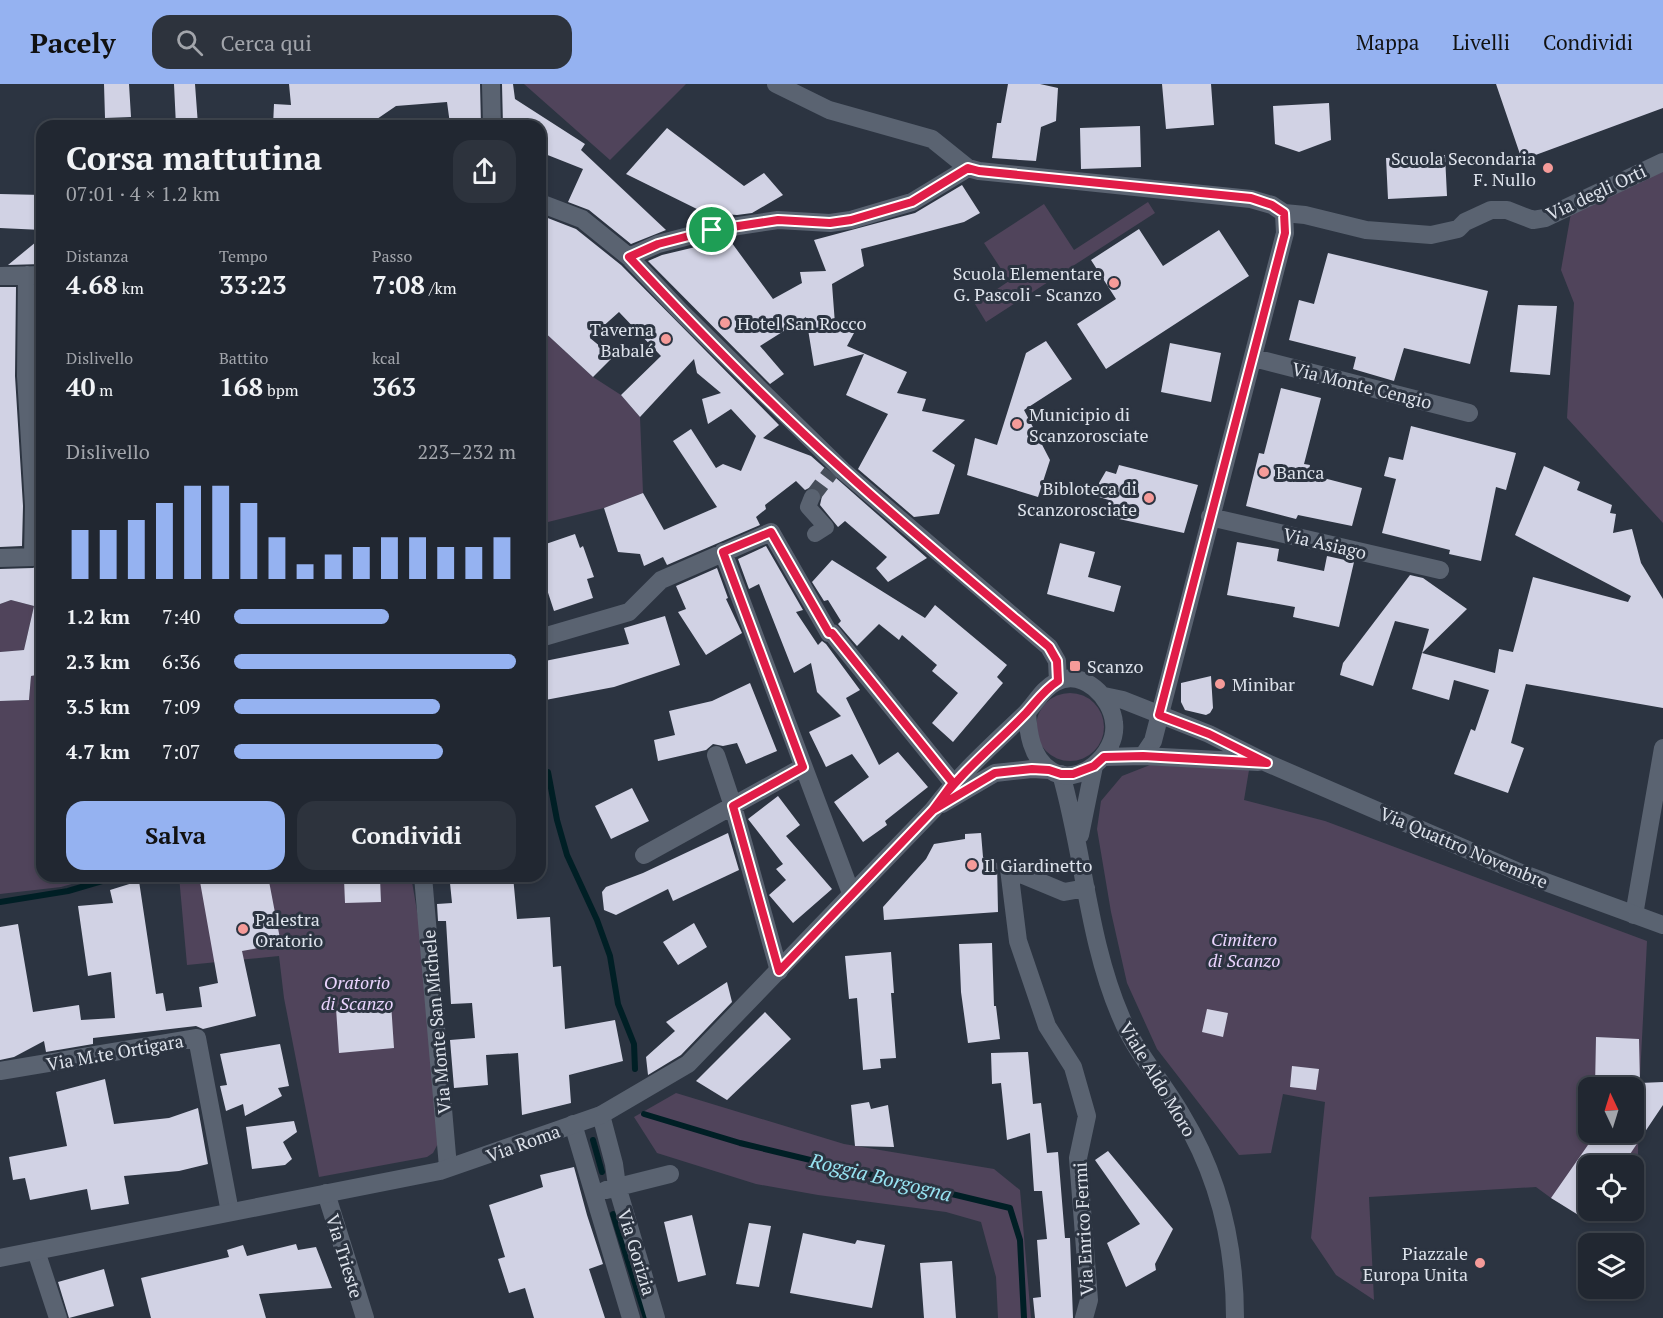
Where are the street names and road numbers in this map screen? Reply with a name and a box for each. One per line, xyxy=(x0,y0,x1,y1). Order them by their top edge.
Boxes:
street label: Via degli Orti xyxy=(1542,158,1650,226)
street label: Via Monte Cengio xyxy=(1290,356,1434,414)
street label: Via Asiago xyxy=(1281,522,1369,564)
street label: Via Quattro Novembre xyxy=(1376,801,1552,893)
street label: Via Monte San Michele xyxy=(416,929,456,1115)
street label: Viale Aldo Moro xyxy=(1114,1017,1202,1141)
street label: Via M.te Ortigara xyxy=(45,1028,185,1076)
street label: Via Roma xyxy=(483,1119,563,1167)
street label: Via Enrico Fermi xyxy=(1068,1162,1098,1296)
street label: Via Gorizia xyxy=(612,1206,662,1298)
street label: Via Trieste xyxy=(321,1211,369,1301)

